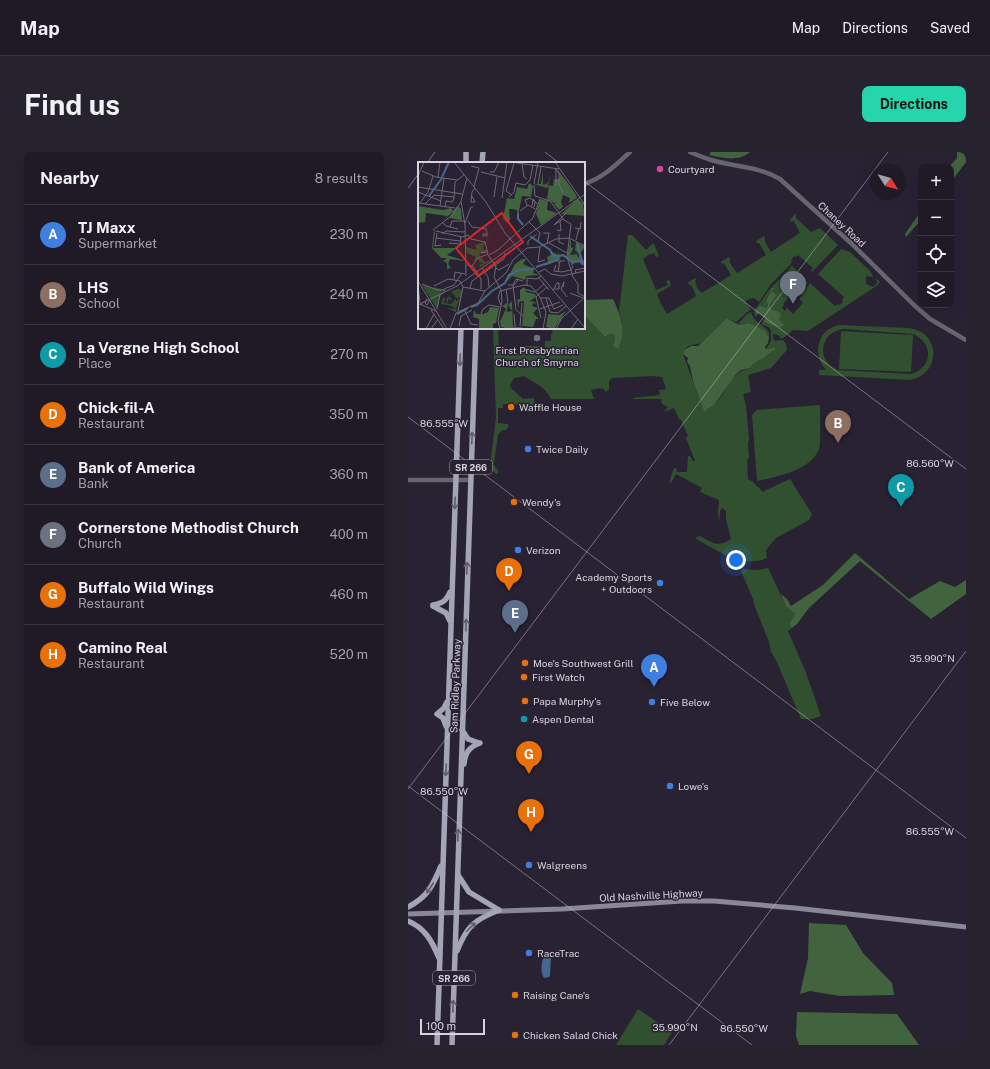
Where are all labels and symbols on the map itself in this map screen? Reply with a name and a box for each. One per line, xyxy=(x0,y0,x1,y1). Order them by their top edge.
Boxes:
inset map xyxy=(418,162,585,329)
place label: Courtyard xyxy=(668,163,715,175)
marker: Courtyard xyxy=(655,164,665,174)
north arrow xyxy=(870,164,906,200)
street label: Chaney Road xyxy=(816,199,868,249)
pin: F xyxy=(780,271,806,304)
marker: First Presbyterian Church of Smyrna xyxy=(532,333,542,343)
place label: First Presbyterian Church of Smyrna xyxy=(495,344,579,368)
one-way arrow xyxy=(456,353,463,366)
place label: Waffle House xyxy=(519,401,582,413)
marker: Waffle House xyxy=(506,402,516,412)
pin: B xyxy=(825,410,851,443)
text: 86.555°W xyxy=(420,417,469,429)
one-way arrow xyxy=(468,432,476,445)
place label: Twice Daily xyxy=(536,443,589,455)
marker: Twice Daily xyxy=(523,444,533,454)
text: 86.560°W xyxy=(906,457,954,469)
road number: SR 266 xyxy=(450,460,492,474)
pin: C xyxy=(888,474,914,507)
one-way arrow xyxy=(451,496,458,509)
place label: Wendy's xyxy=(522,496,561,508)
marker: Wendy's xyxy=(509,497,519,507)
place label: Verizon xyxy=(526,544,561,556)
marker: Verizon xyxy=(513,545,523,555)
your location xyxy=(726,550,746,570)
pin: D xyxy=(496,558,522,591)
one-way arrow xyxy=(464,562,471,575)
place label: Academy Sports + Outdoors xyxy=(575,571,652,595)
marker: Academy Sports + Outdoors xyxy=(655,578,665,588)
pin: E xyxy=(502,600,528,633)
one-way arrow xyxy=(462,619,470,632)
street label: Sam Ridley Parkway xyxy=(447,638,463,733)
text: 35.990°N xyxy=(909,652,955,664)
pin: A xyxy=(641,654,667,687)
place label: Moe's Southwest Grill xyxy=(533,657,634,669)
marker: Moe's Southwest Grill xyxy=(520,658,530,668)
place label: First Watch xyxy=(532,671,585,683)
marker: First Watch xyxy=(519,672,529,682)
place label: Papa Murphy's xyxy=(533,695,601,707)
marker: Papa Murphy's xyxy=(520,696,530,706)
place label: Five Below xyxy=(660,696,710,708)
marker: Five Below xyxy=(647,697,657,707)
place label: Aspen Dental xyxy=(532,713,594,725)
marker: Aspen Dental xyxy=(519,714,529,724)
pin: G xyxy=(516,741,542,774)
one-way arrow xyxy=(442,763,450,776)
place label: Lowe's xyxy=(678,780,709,792)
marker: Lowe's xyxy=(665,781,675,791)
text: 86.550°W xyxy=(420,785,468,797)
pin: H xyxy=(518,799,544,832)
text: 86.555°W xyxy=(906,825,955,837)
one-way arrow xyxy=(455,829,462,842)
place label: Walgreens xyxy=(537,859,587,871)
marker: Walgreens xyxy=(524,860,534,870)
one-way arrow xyxy=(426,882,434,894)
street label: Old Nashville Highway xyxy=(599,886,704,904)
one-way arrow xyxy=(466,922,476,931)
place label: RaceTrac xyxy=(537,947,580,959)
marker: RaceTrac xyxy=(524,948,534,958)
road number: SR 266 xyxy=(433,971,475,985)
place label: Raising Cane's xyxy=(523,989,590,1001)
marker: Raising Cane's xyxy=(510,990,520,1000)
one-way arrow xyxy=(449,1000,457,1013)
scale bar xyxy=(420,1017,485,1036)
text: 35.990°N xyxy=(652,1021,698,1033)
text: 86.550°W xyxy=(720,1022,768,1034)
place label: Chicken Salad Chick xyxy=(523,1029,618,1041)
marker: Chicken Salad Chick xyxy=(510,1030,520,1040)

